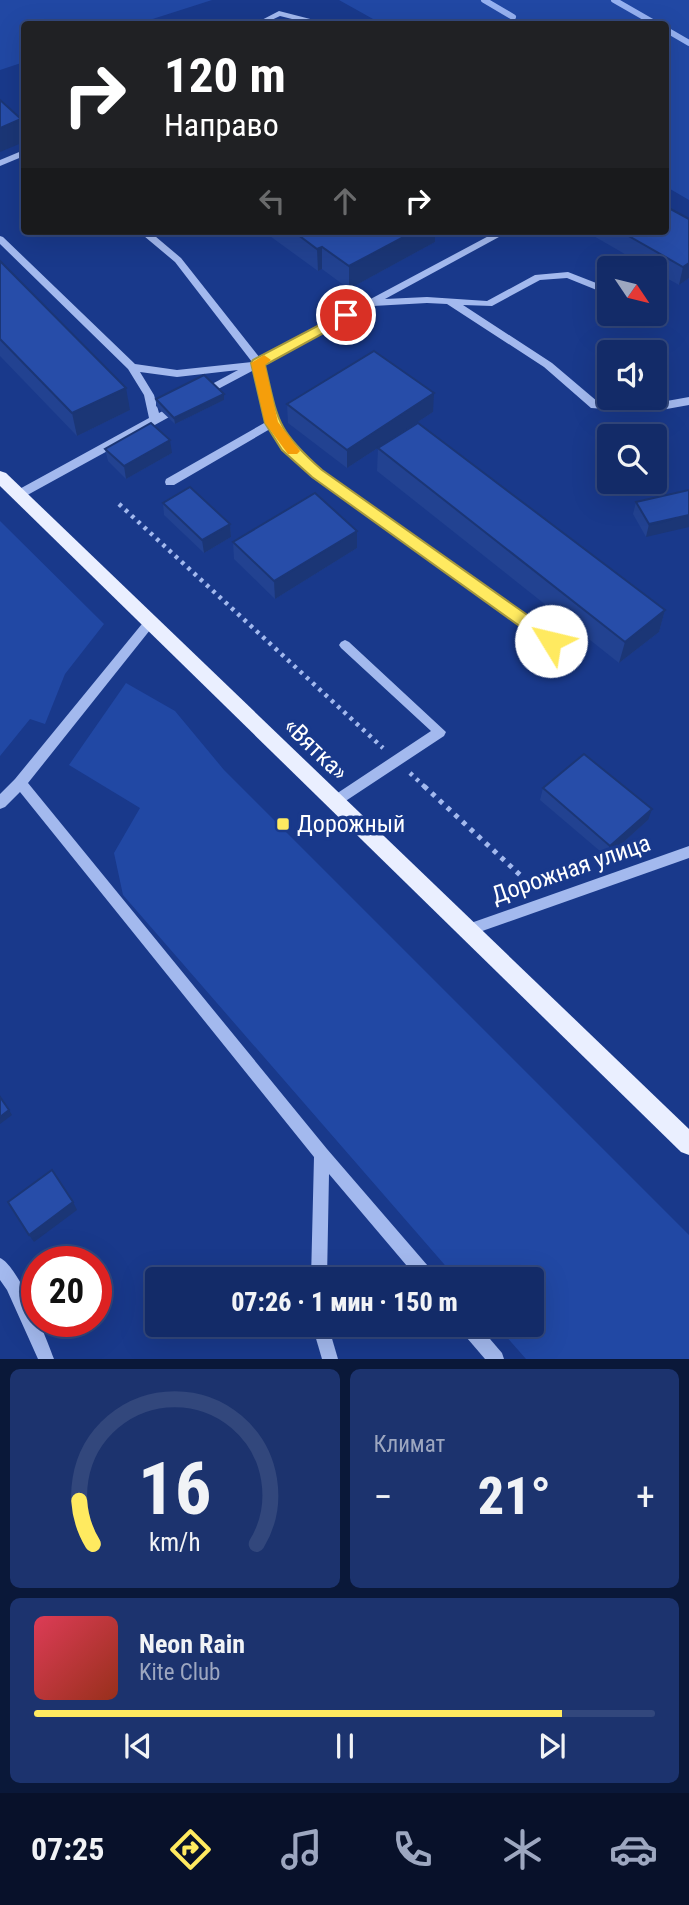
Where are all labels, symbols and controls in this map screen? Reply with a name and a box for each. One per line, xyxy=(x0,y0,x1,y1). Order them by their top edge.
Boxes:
text: 120 m xyxy=(164,47,286,104)
icon: right xyxy=(49,49,140,140)
text: Направо xyxy=(164,106,279,144)
icon: left xyxy=(253,182,291,220)
icon: ahead xyxy=(326,182,364,220)
icon: right xyxy=(399,182,437,220)
north arrow xyxy=(597,256,667,326)
map controls xyxy=(597,256,667,494)
pin xyxy=(316,285,376,345)
icon: arrive xyxy=(327,296,365,334)
button: sound xyxy=(597,340,667,410)
button: search xyxy=(597,424,667,494)
position arrow xyxy=(514,604,588,678)
street label: «Вятка» xyxy=(278,712,354,786)
place label: Дорожный xyxy=(297,810,405,838)
marker: Дорожный xyxy=(275,816,291,832)
street label: Дорожная улица xyxy=(488,829,654,909)
speed limit sign: 20 xyxy=(21,1246,112,1337)
text: 07:26 · 1 мин · 150 m xyxy=(231,1287,458,1317)
text: Климат xyxy=(374,1431,445,1458)
text: 16 xyxy=(138,1447,212,1533)
text: 21° xyxy=(478,1466,551,1527)
text: − xyxy=(374,1475,393,1519)
text: + xyxy=(636,1475,655,1519)
text: km/h xyxy=(149,1528,200,1557)
text: Neon Rain xyxy=(139,1629,245,1659)
text: Kite Club xyxy=(139,1659,220,1686)
icon: previous xyxy=(119,1727,157,1765)
icon: pause xyxy=(326,1727,364,1765)
icon: next xyxy=(533,1727,571,1765)
icon: directions xyxy=(166,1825,215,1874)
icon: music xyxy=(277,1825,326,1874)
icon: phone xyxy=(388,1825,437,1874)
icon: climate xyxy=(498,1825,547,1874)
icon: car xyxy=(609,1825,658,1874)
text: 07:25 xyxy=(31,1830,104,1868)

